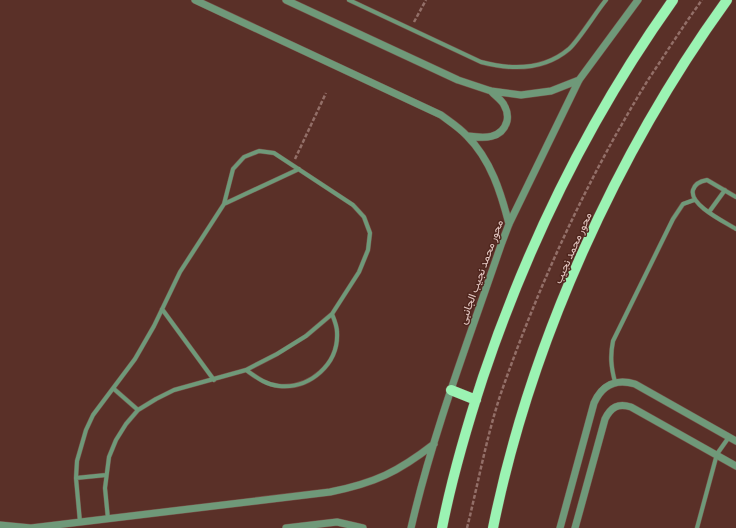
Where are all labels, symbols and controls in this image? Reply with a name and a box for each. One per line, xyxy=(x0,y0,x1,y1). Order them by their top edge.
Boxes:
street label: محور محمد نجيب xyxy=(551,210,596,286)
street label: محور محمد نجيب الجانبى xyxy=(455,218,507,326)

